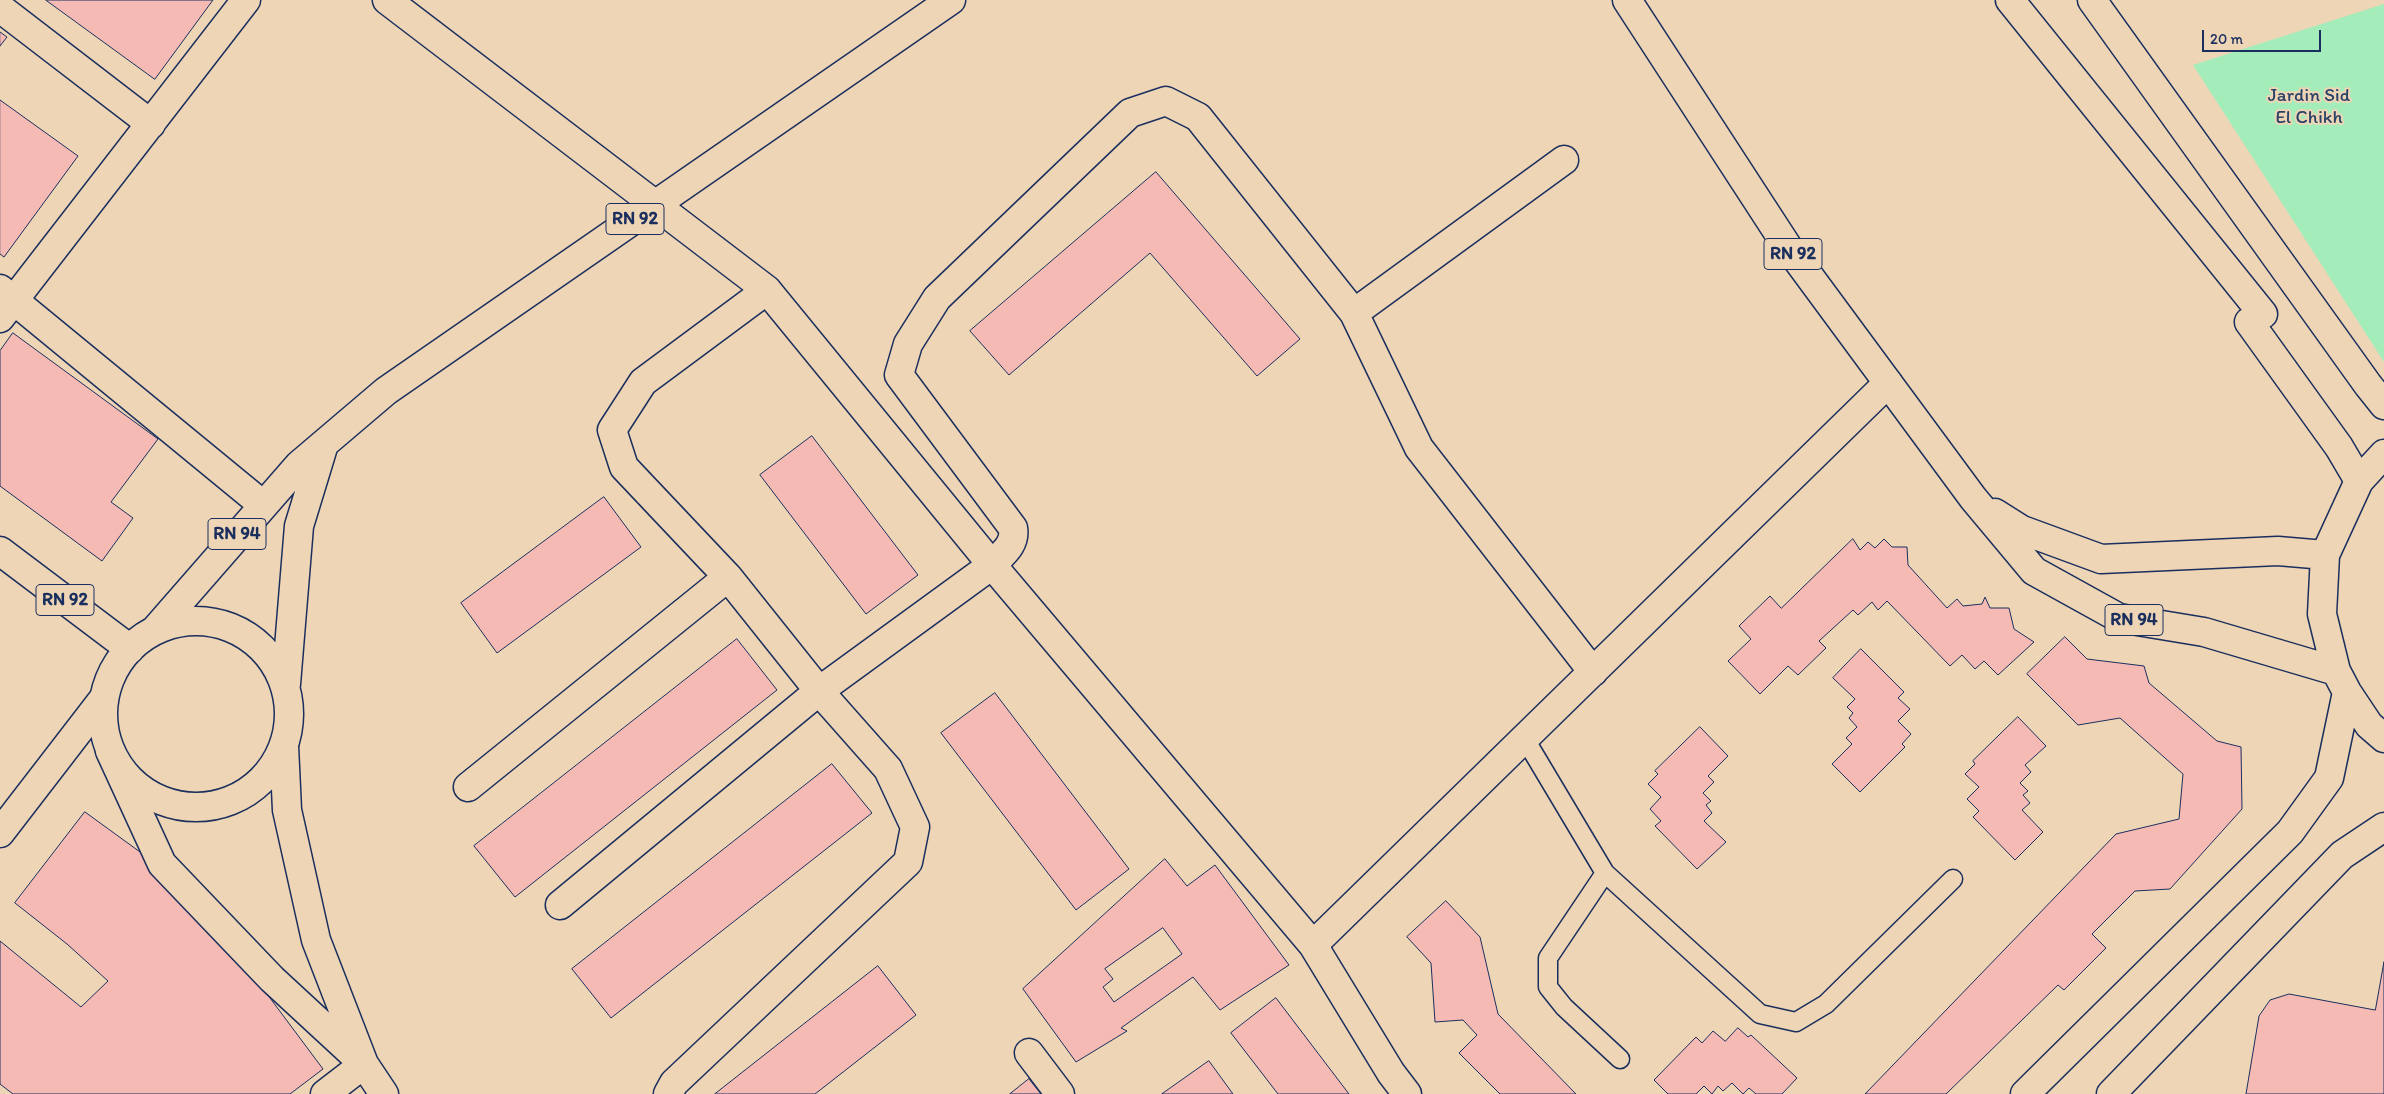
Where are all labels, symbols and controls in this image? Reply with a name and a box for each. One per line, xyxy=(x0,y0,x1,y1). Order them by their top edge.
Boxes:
scale bar xyxy=(2204,20,2323,52)
text: 20 m xyxy=(2210,30,2243,48)
park label: Jardin Sid El Chikh xyxy=(2268,85,2350,129)
road number: RN 92 xyxy=(606,203,664,234)
road number: RN 92 xyxy=(1764,238,1822,270)
road number: RN 94 xyxy=(208,518,266,550)
road number: RN 92 xyxy=(36,584,94,616)
road number: RN 94 xyxy=(2105,604,2163,636)

